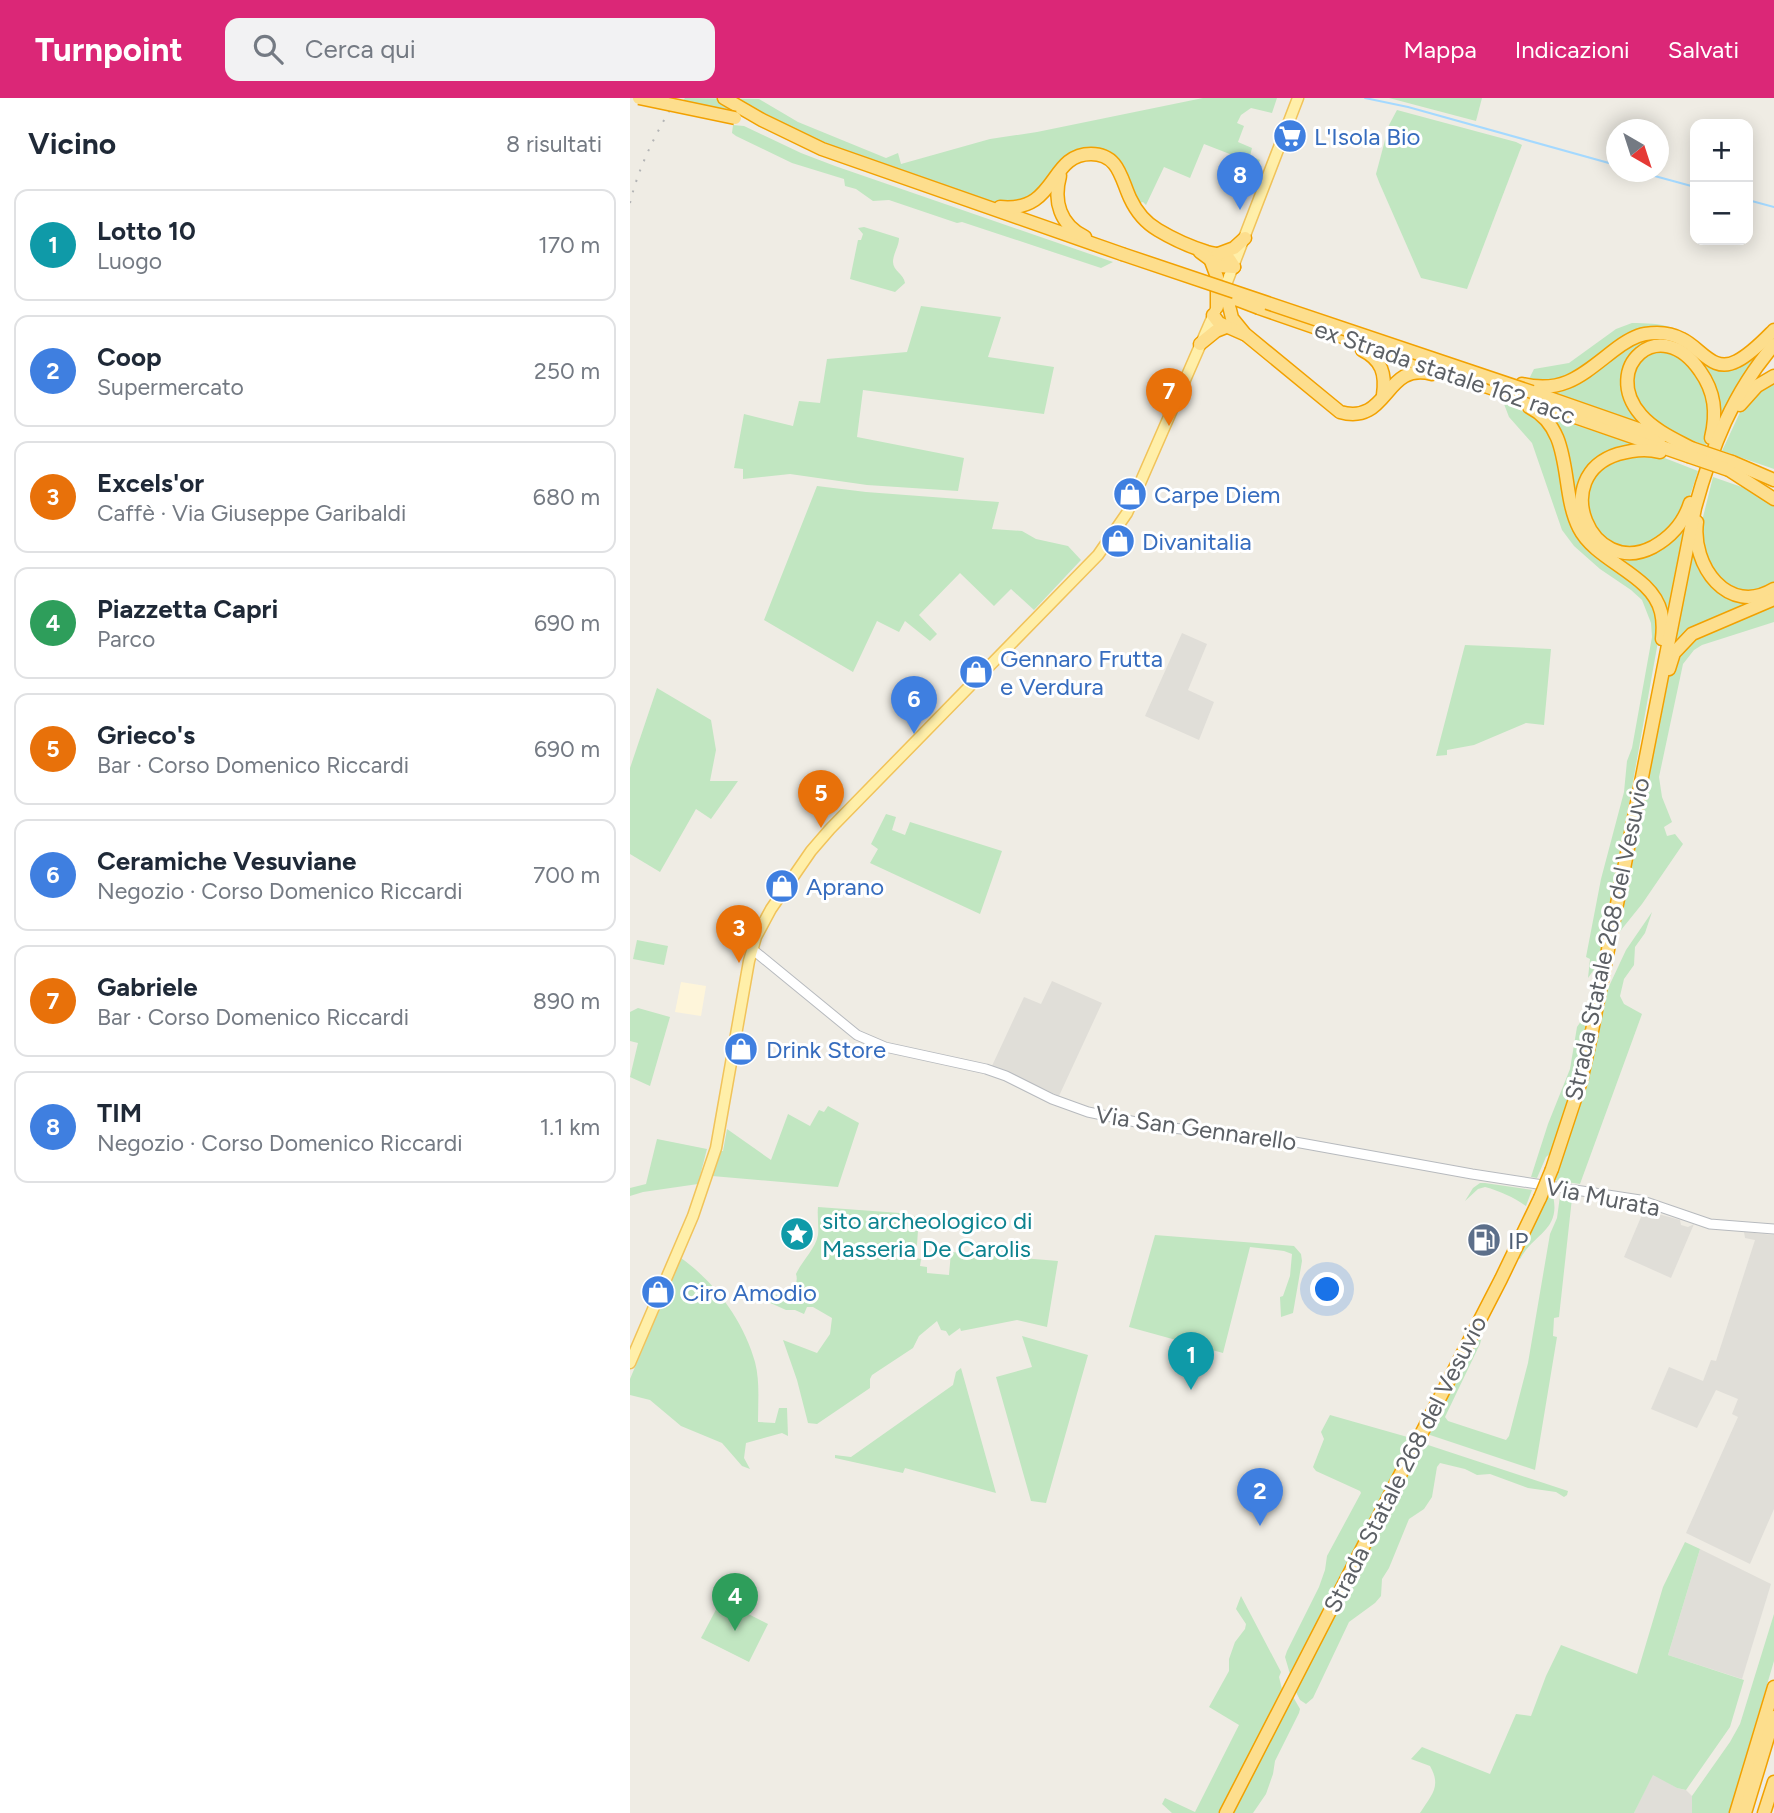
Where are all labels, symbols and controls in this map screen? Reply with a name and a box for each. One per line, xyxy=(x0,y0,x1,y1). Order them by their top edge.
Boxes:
search box xyxy=(225,18,715,81)
text: Turnpoint xyxy=(35,30,183,69)
icon: search xyxy=(249,30,287,68)
text: Cerca qui xyxy=(305,33,416,65)
text: Mappa xyxy=(1404,35,1477,64)
text: Indicazioni xyxy=(1515,35,1630,64)
text: Salvati xyxy=(1668,35,1739,64)
supermarket icon: L'Isola Bio xyxy=(1271,117,1309,155)
north arrow xyxy=(1606,119,1669,182)
map controls xyxy=(1690,119,1753,245)
button: + xyxy=(1690,119,1753,182)
place label: L'Isola Bio xyxy=(1314,122,1421,151)
text: Vicino xyxy=(28,125,116,162)
text: 8 risultati xyxy=(506,130,602,158)
pin: 8 xyxy=(1217,152,1263,210)
button: − xyxy=(1690,182,1753,245)
text: Lotto 10 xyxy=(97,215,196,247)
text: 1 xyxy=(48,231,58,259)
text: 170 m xyxy=(538,231,600,259)
text: Luogo xyxy=(97,247,162,275)
street label: ex Strada statale 162 racc xyxy=(1311,314,1579,430)
text: Coop xyxy=(97,341,162,373)
text: 2 xyxy=(46,357,60,385)
text: 250 m xyxy=(534,357,600,385)
pin: 7 xyxy=(1146,368,1192,426)
text: Supermercato xyxy=(97,373,244,401)
text: Excels'or xyxy=(97,467,204,499)
shop icon: Carpe Diem xyxy=(1111,475,1149,513)
place label: Carpe Diem xyxy=(1154,480,1280,509)
text: 3 xyxy=(47,483,59,511)
text: 680 m xyxy=(533,483,600,511)
text: Caffè · Via Giuseppe Garibaldi xyxy=(97,499,406,527)
shop icon: Divanitalia xyxy=(1099,522,1137,560)
place label: Divanitalia xyxy=(1142,527,1252,556)
text: Piazzetta Capri xyxy=(97,593,278,625)
text: 4 xyxy=(46,609,60,637)
text: 690 m xyxy=(534,609,600,637)
text: Parco xyxy=(97,625,155,653)
place label: Gennaro Frutta e Verdura xyxy=(1000,644,1163,701)
shop icon: Gennaro Frutta e Verdura xyxy=(957,653,995,691)
pin: 6 xyxy=(891,676,937,734)
text: Grieco's xyxy=(97,719,195,751)
text: 5 xyxy=(46,735,60,763)
text: 690 m xyxy=(534,735,600,763)
text: Bar · Corso Domenico Riccardi xyxy=(97,751,409,779)
pin: 5 xyxy=(798,770,844,828)
street label: Strada Statale 268 del Vesuvio xyxy=(1559,775,1655,1103)
text: Ceramiche Vesuviane xyxy=(97,845,356,877)
text: 6 xyxy=(46,861,60,889)
text: 700 m xyxy=(533,861,600,889)
shop icon: Aprano xyxy=(763,867,801,905)
place label: Aprano xyxy=(806,872,884,901)
text: Negozio · Corso Domenico Riccardi xyxy=(97,877,463,905)
pin: 3 xyxy=(716,905,762,963)
text: Gabriele xyxy=(97,971,198,1003)
text: 7 xyxy=(47,987,59,1015)
text: 890 m xyxy=(533,987,600,1015)
text: Bar · Corso Domenico Riccardi xyxy=(97,1003,409,1031)
shop icon: Drink Store xyxy=(722,1030,760,1068)
place label: Drink Store xyxy=(766,1035,886,1064)
text: TIM xyxy=(97,1097,142,1129)
street label: Via San Gennarello xyxy=(1094,1100,1298,1156)
text: 8 xyxy=(46,1113,60,1141)
text: 1.1 km xyxy=(540,1113,600,1141)
text: Negozio · Corso Domenico Riccardi xyxy=(97,1129,463,1157)
street label: Via Murata xyxy=(1543,1172,1663,1222)
place label: sito archeologico di Masseria De Carolis xyxy=(822,1206,1033,1263)
place icon: sito archeologico di Masseria De Carolis xyxy=(778,1215,816,1253)
fuel station icon: IP xyxy=(1465,1221,1503,1259)
place label: IP xyxy=(1508,1226,1529,1255)
your location xyxy=(1310,1272,1344,1306)
shop icon: Ciro Amodio xyxy=(639,1273,677,1311)
place label: Ciro Amodio xyxy=(682,1278,817,1307)
street label: Strada Statale 268 del Vesuvio xyxy=(1317,1311,1493,1617)
pin: 1 xyxy=(1168,1332,1214,1390)
pin: 2 xyxy=(1237,1468,1283,1526)
pin: 4 xyxy=(712,1573,758,1631)

